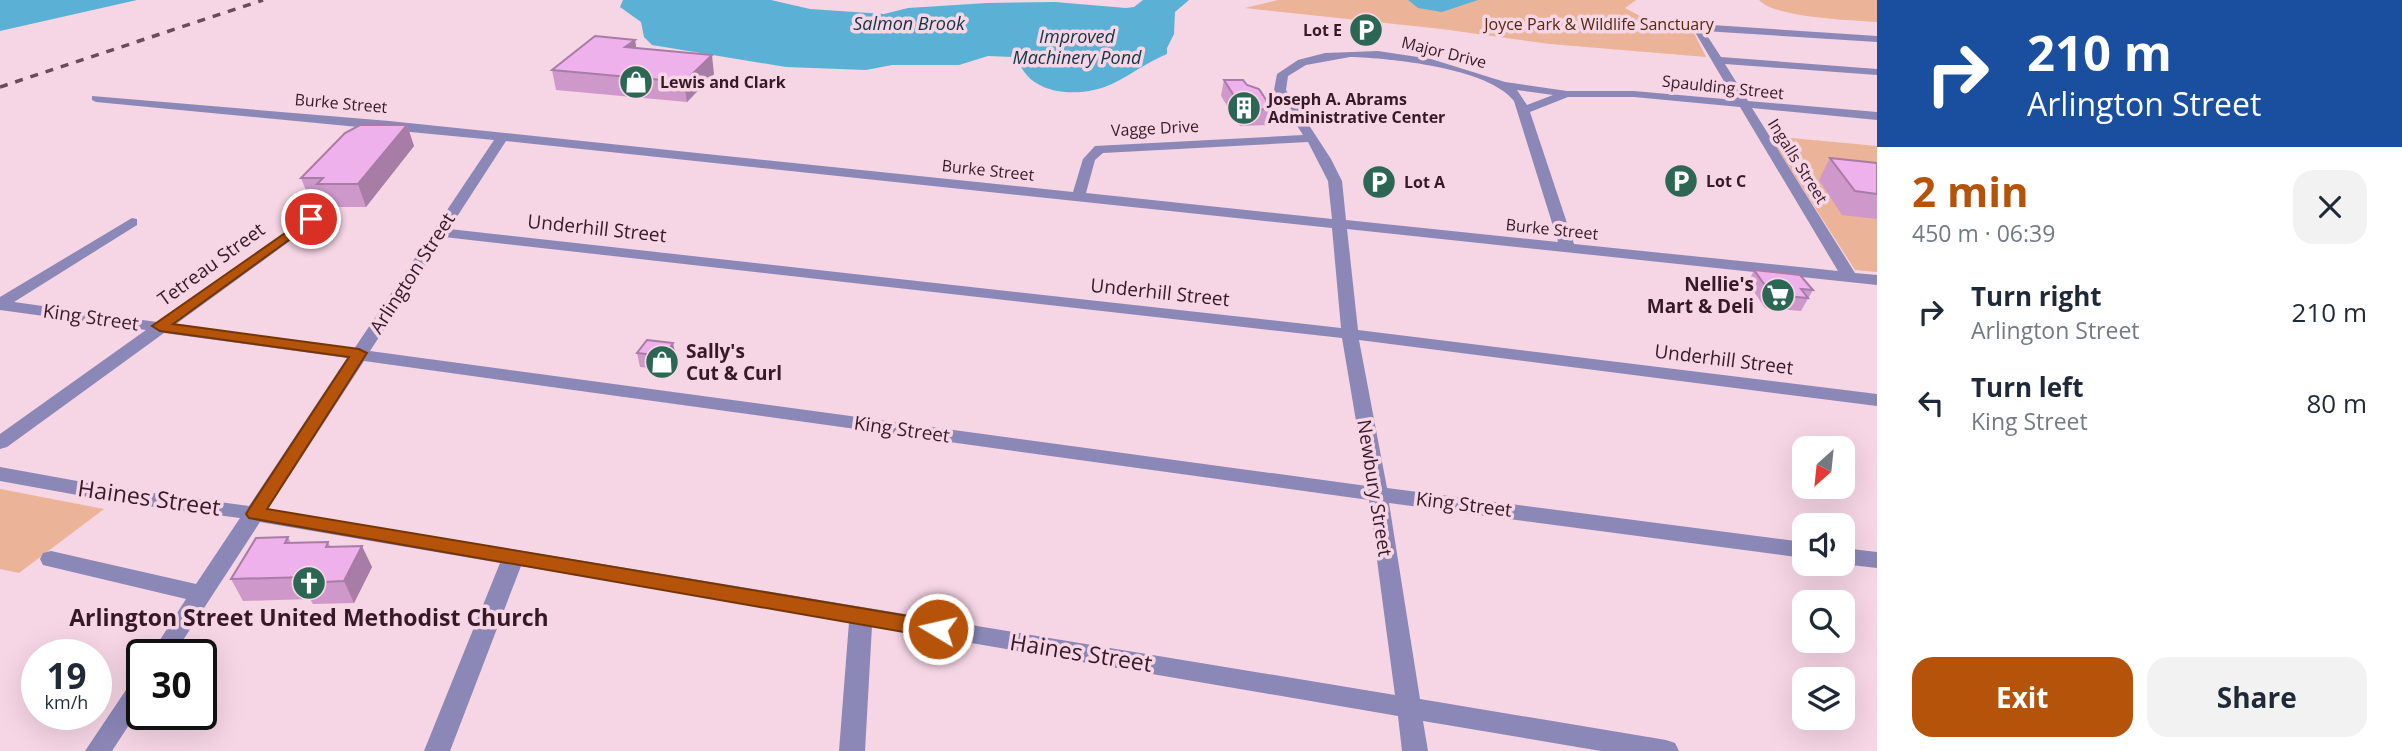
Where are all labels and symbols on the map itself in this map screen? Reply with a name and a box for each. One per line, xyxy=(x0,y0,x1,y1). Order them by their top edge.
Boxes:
water label: Salmon Brook xyxy=(853,11,966,35)
parking icon: Lot E xyxy=(1347,11,1385,49)
park label: Joyce Park & Wildlife Sanctuary xyxy=(1482,13,1715,35)
place label: Lot E xyxy=(1303,19,1342,41)
water label: Improved Machinery Pond xyxy=(1013,24,1142,69)
street label: Major Drive xyxy=(1399,31,1489,73)
shop icon: Lewis and Clark xyxy=(617,63,655,101)
street label: Spaulding Street xyxy=(1661,70,1785,104)
place label: Lewis and Clark xyxy=(660,71,786,93)
street label: Burke Street xyxy=(294,88,389,118)
place label: Joseph A. Abrams Administrative Center xyxy=(1266,88,1445,128)
building icon: Joseph A. Abrams Administrative Center xyxy=(1225,89,1263,127)
street label: Ingalls Street xyxy=(1763,114,1833,208)
street label: Vagge Drive xyxy=(1110,115,1200,141)
street label: Burke Street xyxy=(941,154,1036,186)
parking icon: Lot C xyxy=(1662,162,1700,200)
parking icon: Lot A xyxy=(1360,163,1398,201)
place label: Lot C xyxy=(1706,170,1746,192)
place label: Lot A xyxy=(1404,171,1446,193)
pin xyxy=(281,189,341,249)
street label: Arlington Street xyxy=(363,207,461,338)
street label: Underhill Street xyxy=(526,208,668,248)
street label: Burke Street xyxy=(1505,213,1600,245)
street label: Tetreau Street xyxy=(152,216,270,312)
place label: Nellie's Mart & Deli xyxy=(1647,271,1754,319)
street label: Underhill Street xyxy=(1089,272,1231,312)
supermarket icon: Nellie's Mart & Deli xyxy=(1759,276,1797,314)
street label: King Street xyxy=(41,297,141,337)
place label: Sally's Cut & Curl xyxy=(686,338,782,386)
street label: Underhill Street xyxy=(1653,338,1795,380)
shop icon: Sally's Cut & Curl xyxy=(643,343,681,381)
street label: King Street xyxy=(852,409,952,449)
street label: Newbury Street xyxy=(1351,418,1399,559)
north arrow xyxy=(1792,436,1855,499)
street label: Haines Street xyxy=(76,471,223,523)
street label: King Street xyxy=(1415,485,1514,523)
church icon: Arlington Street United Methodist Church xyxy=(290,564,328,602)
position arrow xyxy=(901,592,975,666)
place label: Arlington Street United Methodist Church xyxy=(69,601,549,633)
street label: Haines Street xyxy=(1008,625,1155,679)
speed limit sign: 30 xyxy=(126,639,217,730)

